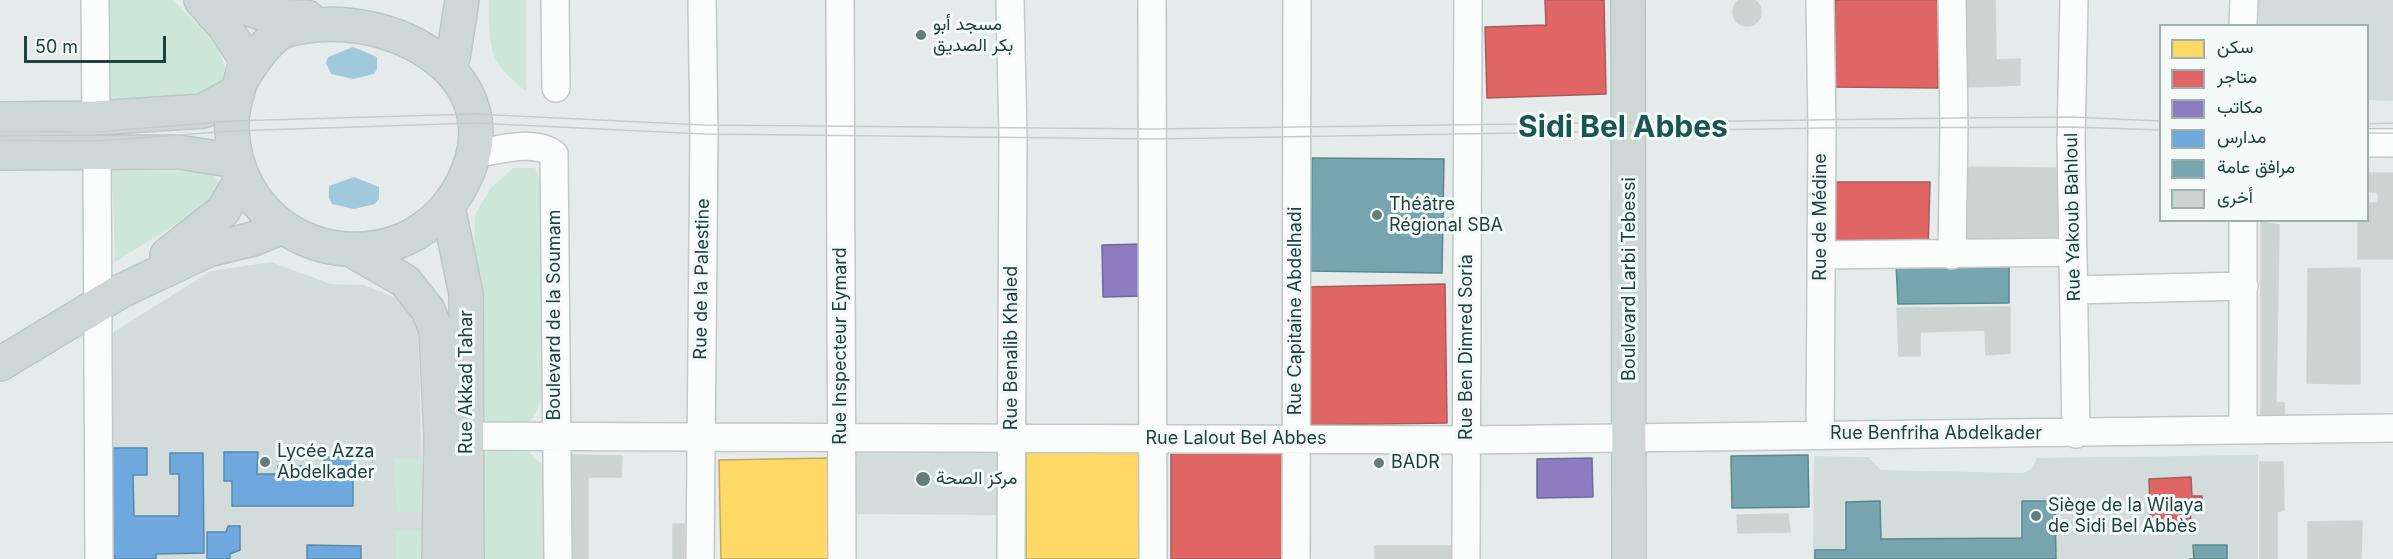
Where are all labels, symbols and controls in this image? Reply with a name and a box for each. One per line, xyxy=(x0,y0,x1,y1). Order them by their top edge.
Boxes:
place label: مسجد أبو بكر الصديق xyxy=(933,14,1013,57)
scale bar xyxy=(27,24,170,62)
legend xyxy=(2159,24,2369,222)
marker: مسجد أبو بكر الصديق xyxy=(914,28,928,42)
text: 50 m xyxy=(35,36,78,57)
text: سكن xyxy=(2217,36,2253,57)
text: متاجر xyxy=(2217,66,2257,87)
text: مكاتب xyxy=(2217,96,2263,117)
district label: Sidi Bel Abbes xyxy=(1518,110,1728,146)
text: مدارس xyxy=(2217,126,2266,147)
street label: Rue Yakoub Bahloul xyxy=(2061,133,2085,301)
street label: Rue de Médine xyxy=(1810,153,1832,281)
text: مرافق عامة xyxy=(2217,156,2295,177)
street label: Boulevard Larbi Tebessi xyxy=(1619,177,1641,381)
text: أخرى xyxy=(2217,186,2253,207)
place label: Théâtre Régional SBA xyxy=(1389,194,1503,236)
street label: Rue de la Palestine xyxy=(690,198,714,360)
street label: Rue Capitaine Abdelhadi xyxy=(1285,207,1307,415)
marker: Théâtre Régional SBA xyxy=(1370,208,1384,222)
street label: Boulevard de la Soumam xyxy=(544,209,566,421)
street label: Rue Inspecteur Eymard xyxy=(830,247,852,445)
street label: Rue Ben Dimred Soria xyxy=(1456,254,1478,440)
street label: Rue Benalib Khaled xyxy=(1001,266,1023,430)
street label: Rue Akkad Tahar xyxy=(456,310,478,454)
street label: Rue Benfriha Abdelkader xyxy=(1830,423,2042,445)
street label: Rue Lalout Bel Abbes xyxy=(1146,428,1326,450)
place label: Lycée Azza Abdelkader xyxy=(277,441,375,484)
place label: BADR xyxy=(1391,452,1440,474)
marker: Lycée Azza Abdelkader xyxy=(258,455,272,469)
marker: BADR xyxy=(1372,456,1386,470)
place label: مركز الصحة xyxy=(936,468,1017,490)
marker: مركز الصحة xyxy=(914,470,932,488)
place label: Siège de la Wilaya de Sidi Bel Abbès xyxy=(2048,495,2204,538)
marker: Siège de la Wilaya de Sidi Bel Abbès xyxy=(2029,509,2043,523)

